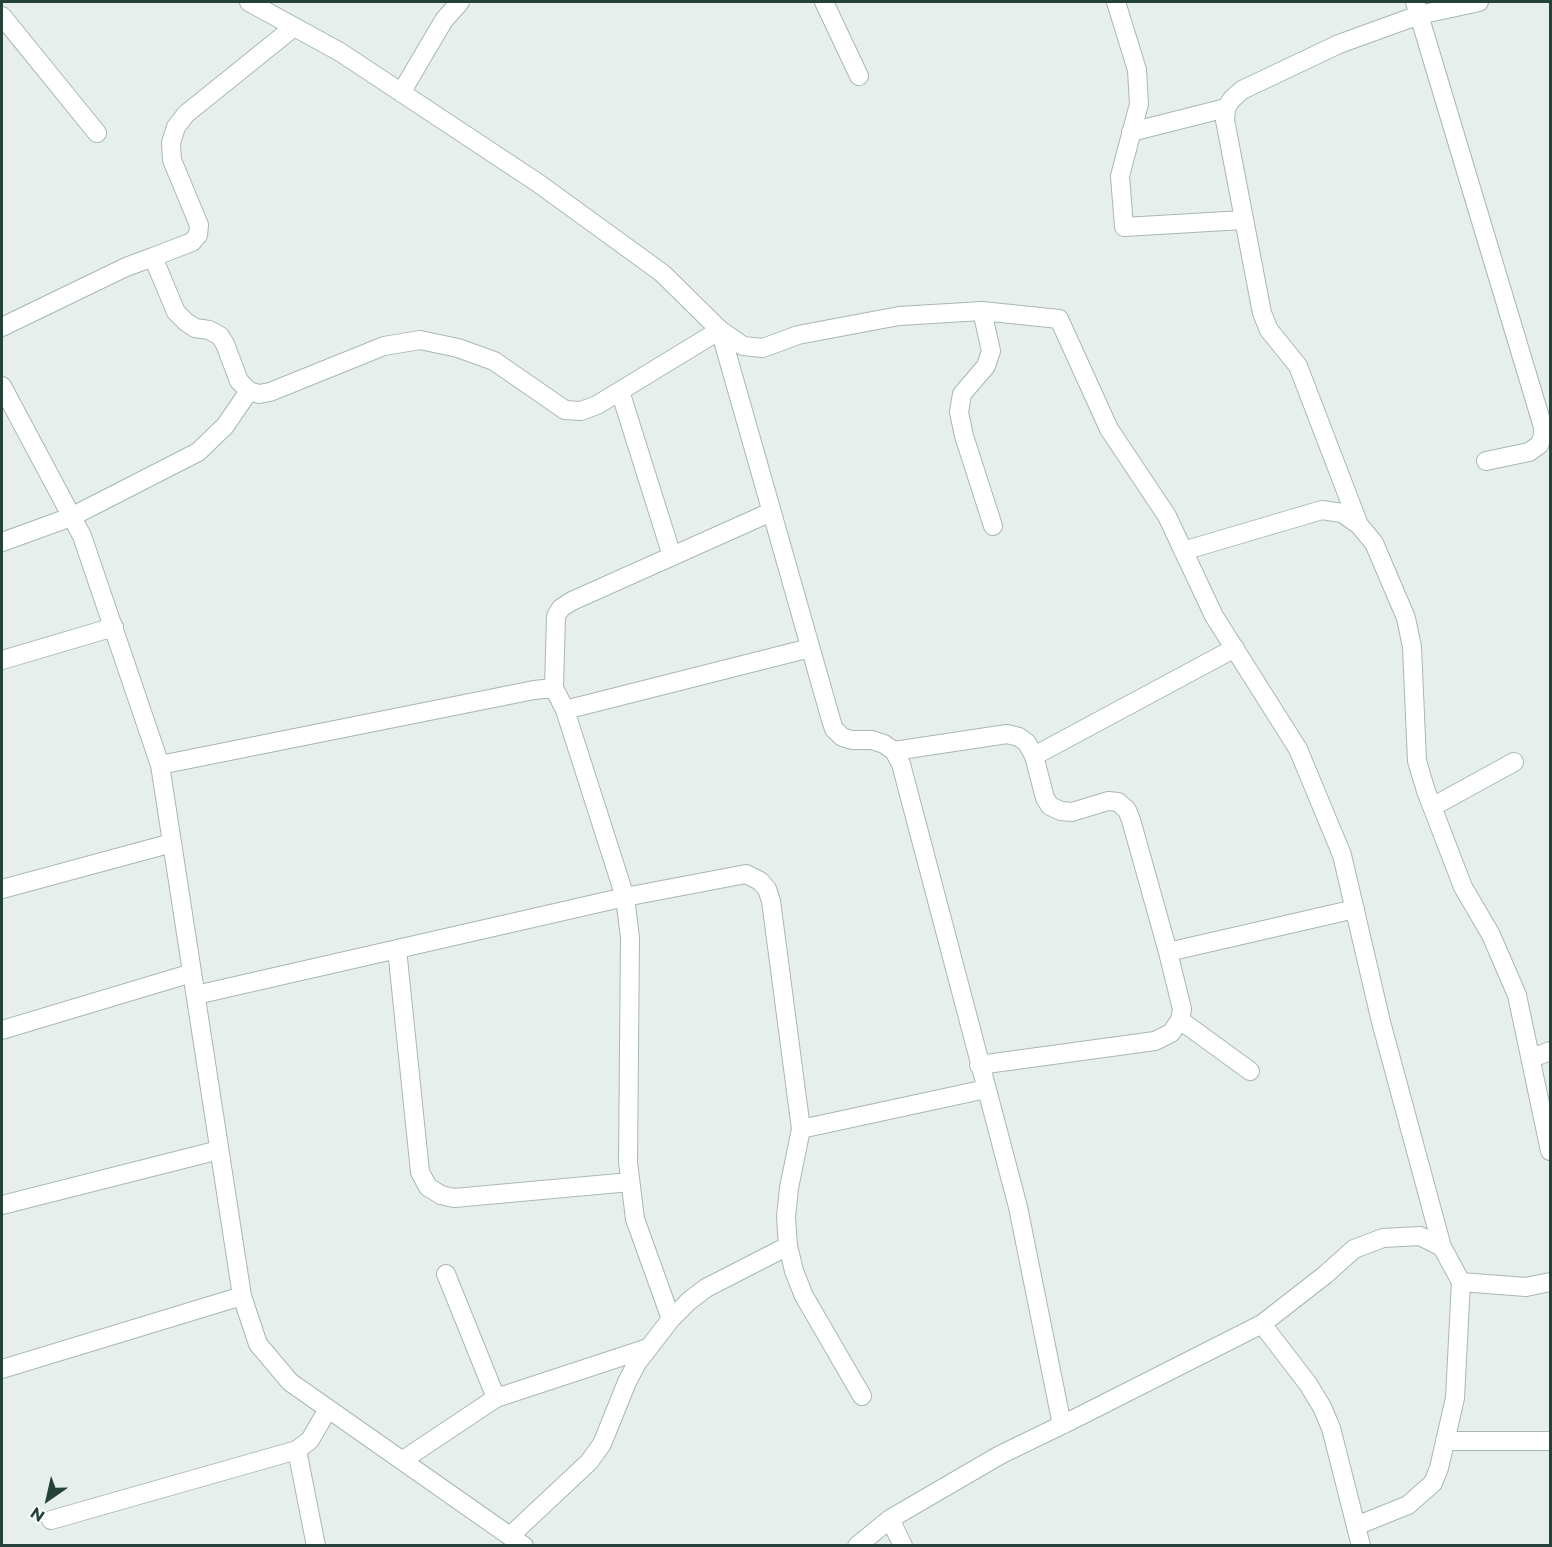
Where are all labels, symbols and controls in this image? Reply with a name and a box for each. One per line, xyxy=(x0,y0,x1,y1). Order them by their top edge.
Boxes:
north arrow xyxy=(18,1469,78,1529)
text: N xyxy=(27,1503,48,1526)

